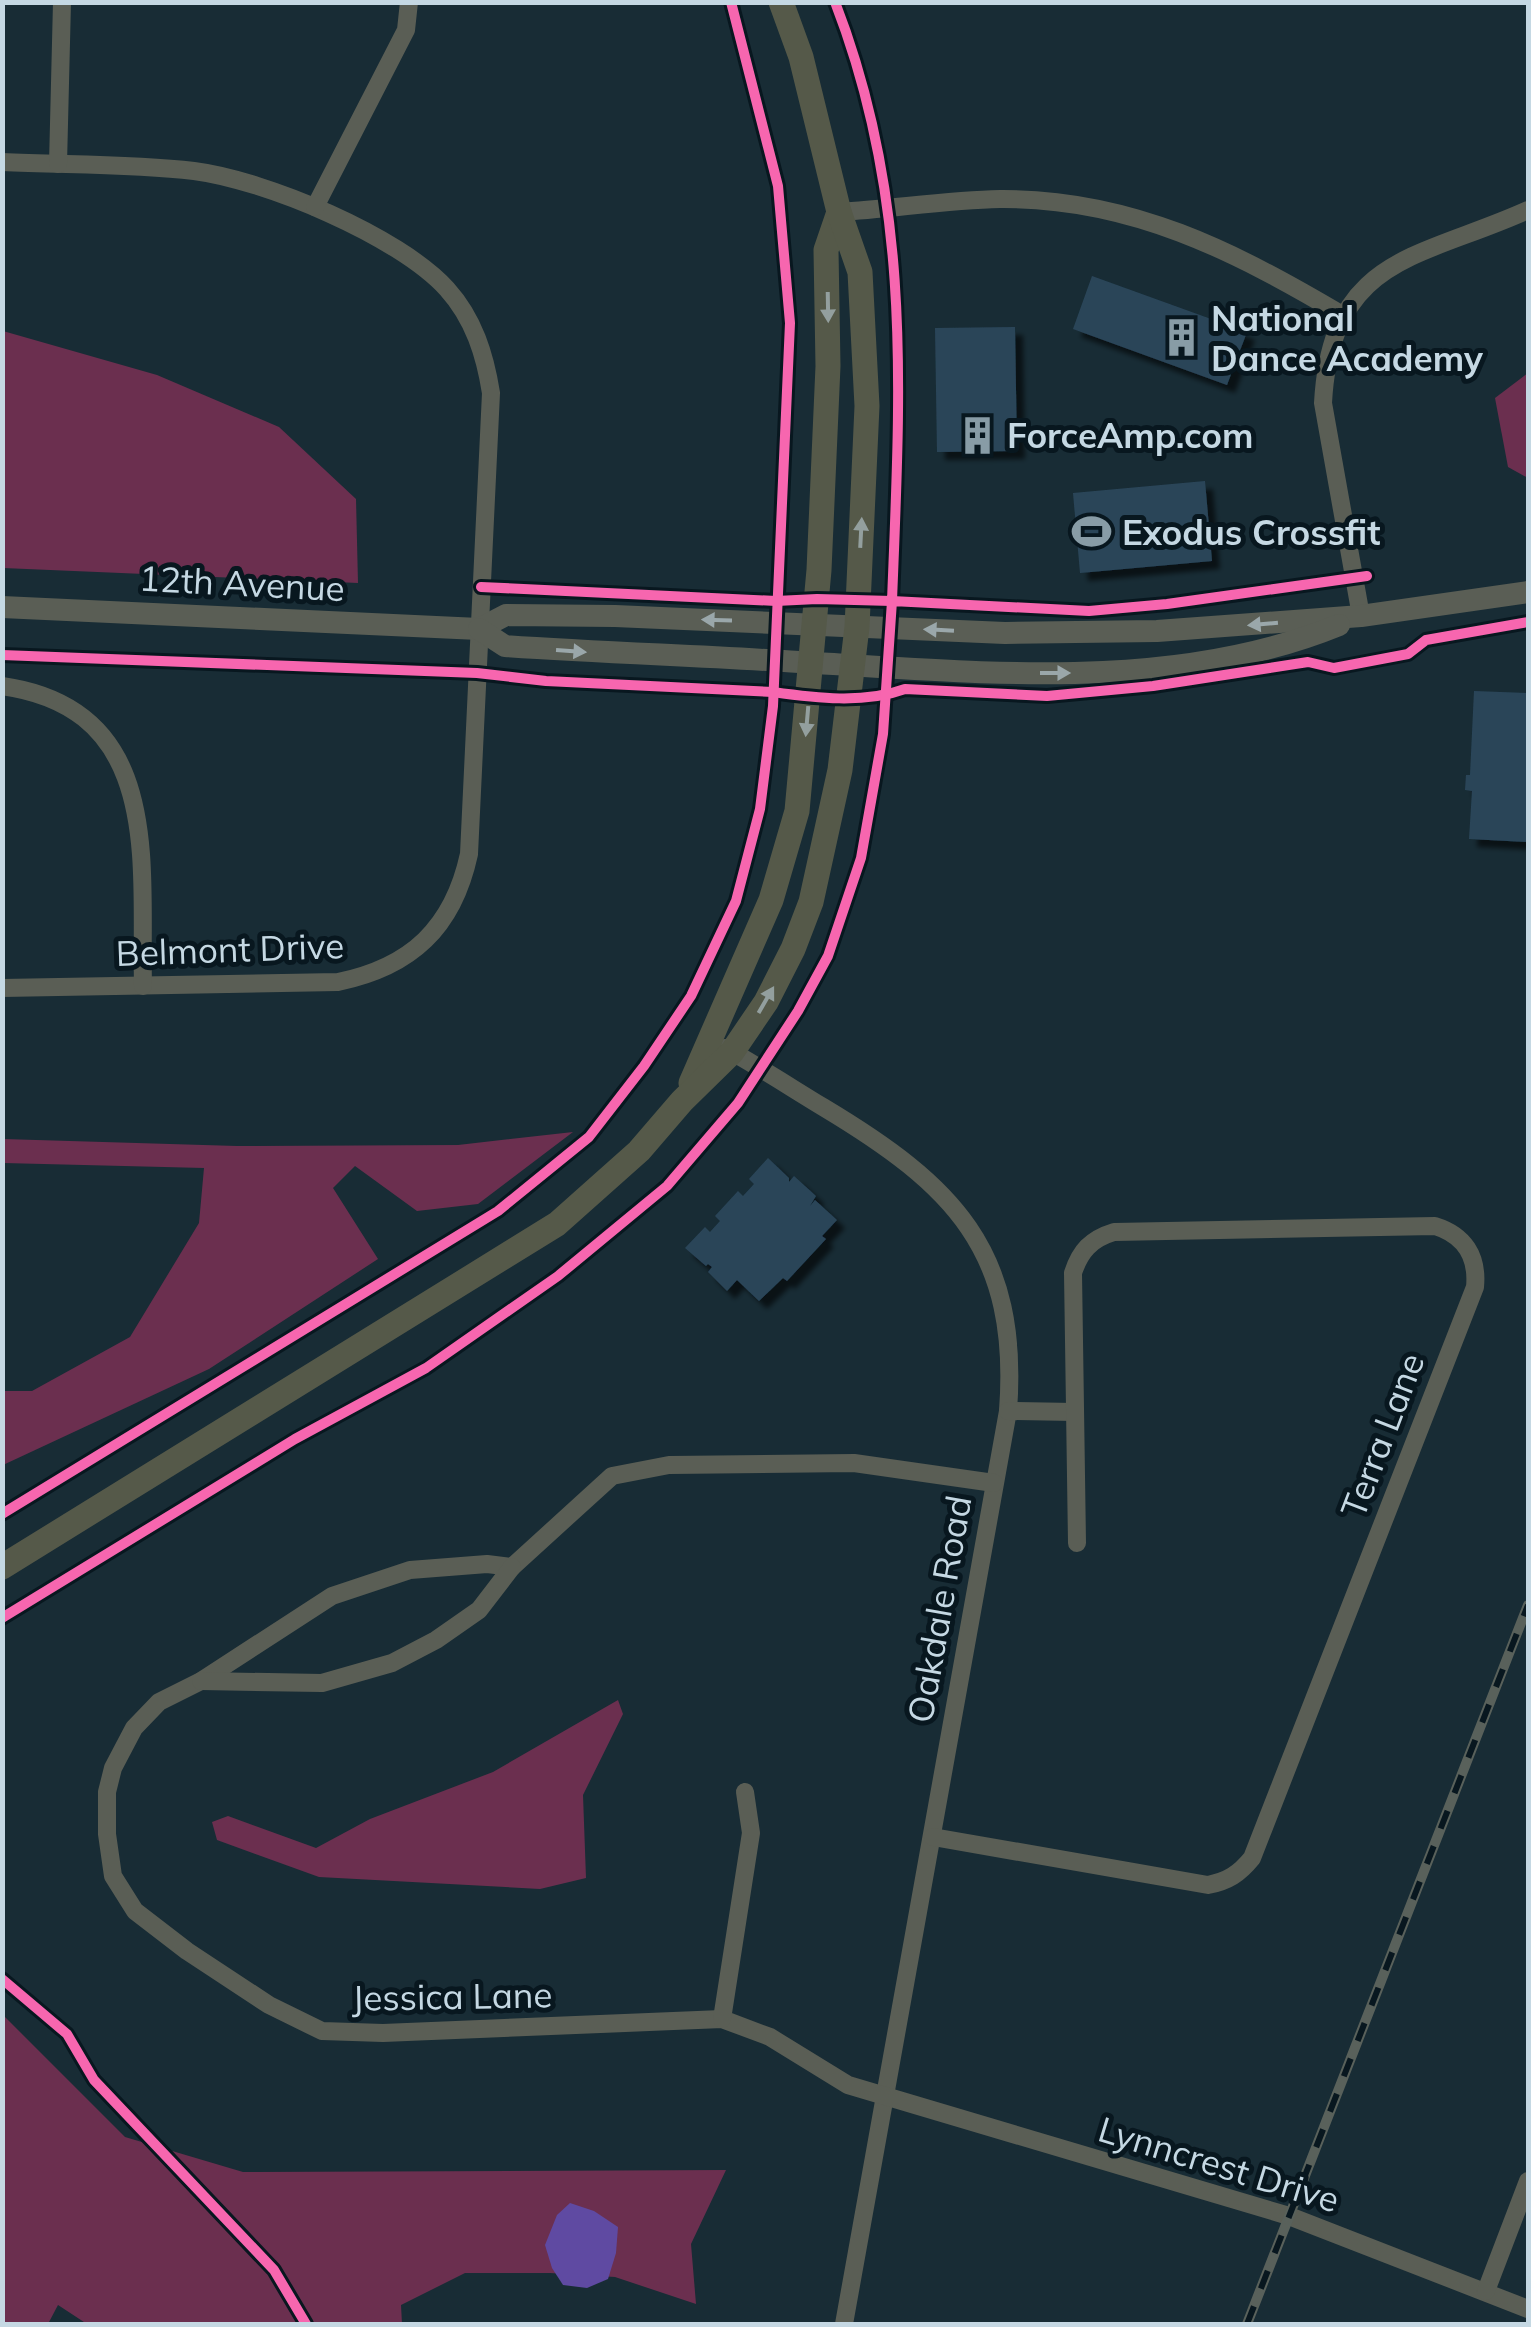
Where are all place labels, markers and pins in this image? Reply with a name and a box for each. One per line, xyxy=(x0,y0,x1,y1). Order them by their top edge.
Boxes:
place label: National Dance Academy xyxy=(1211,296,1484,380)
building icon: National Dance Academy xyxy=(1160,317,1202,359)
place label: ForceAmp.com xyxy=(1007,413,1253,457)
building icon: ForceAmp.com xyxy=(956,414,998,456)
place label: Exodus Crossfit xyxy=(1122,510,1380,554)
sports icon: Exodus Crossfit xyxy=(1071,511,1113,553)

